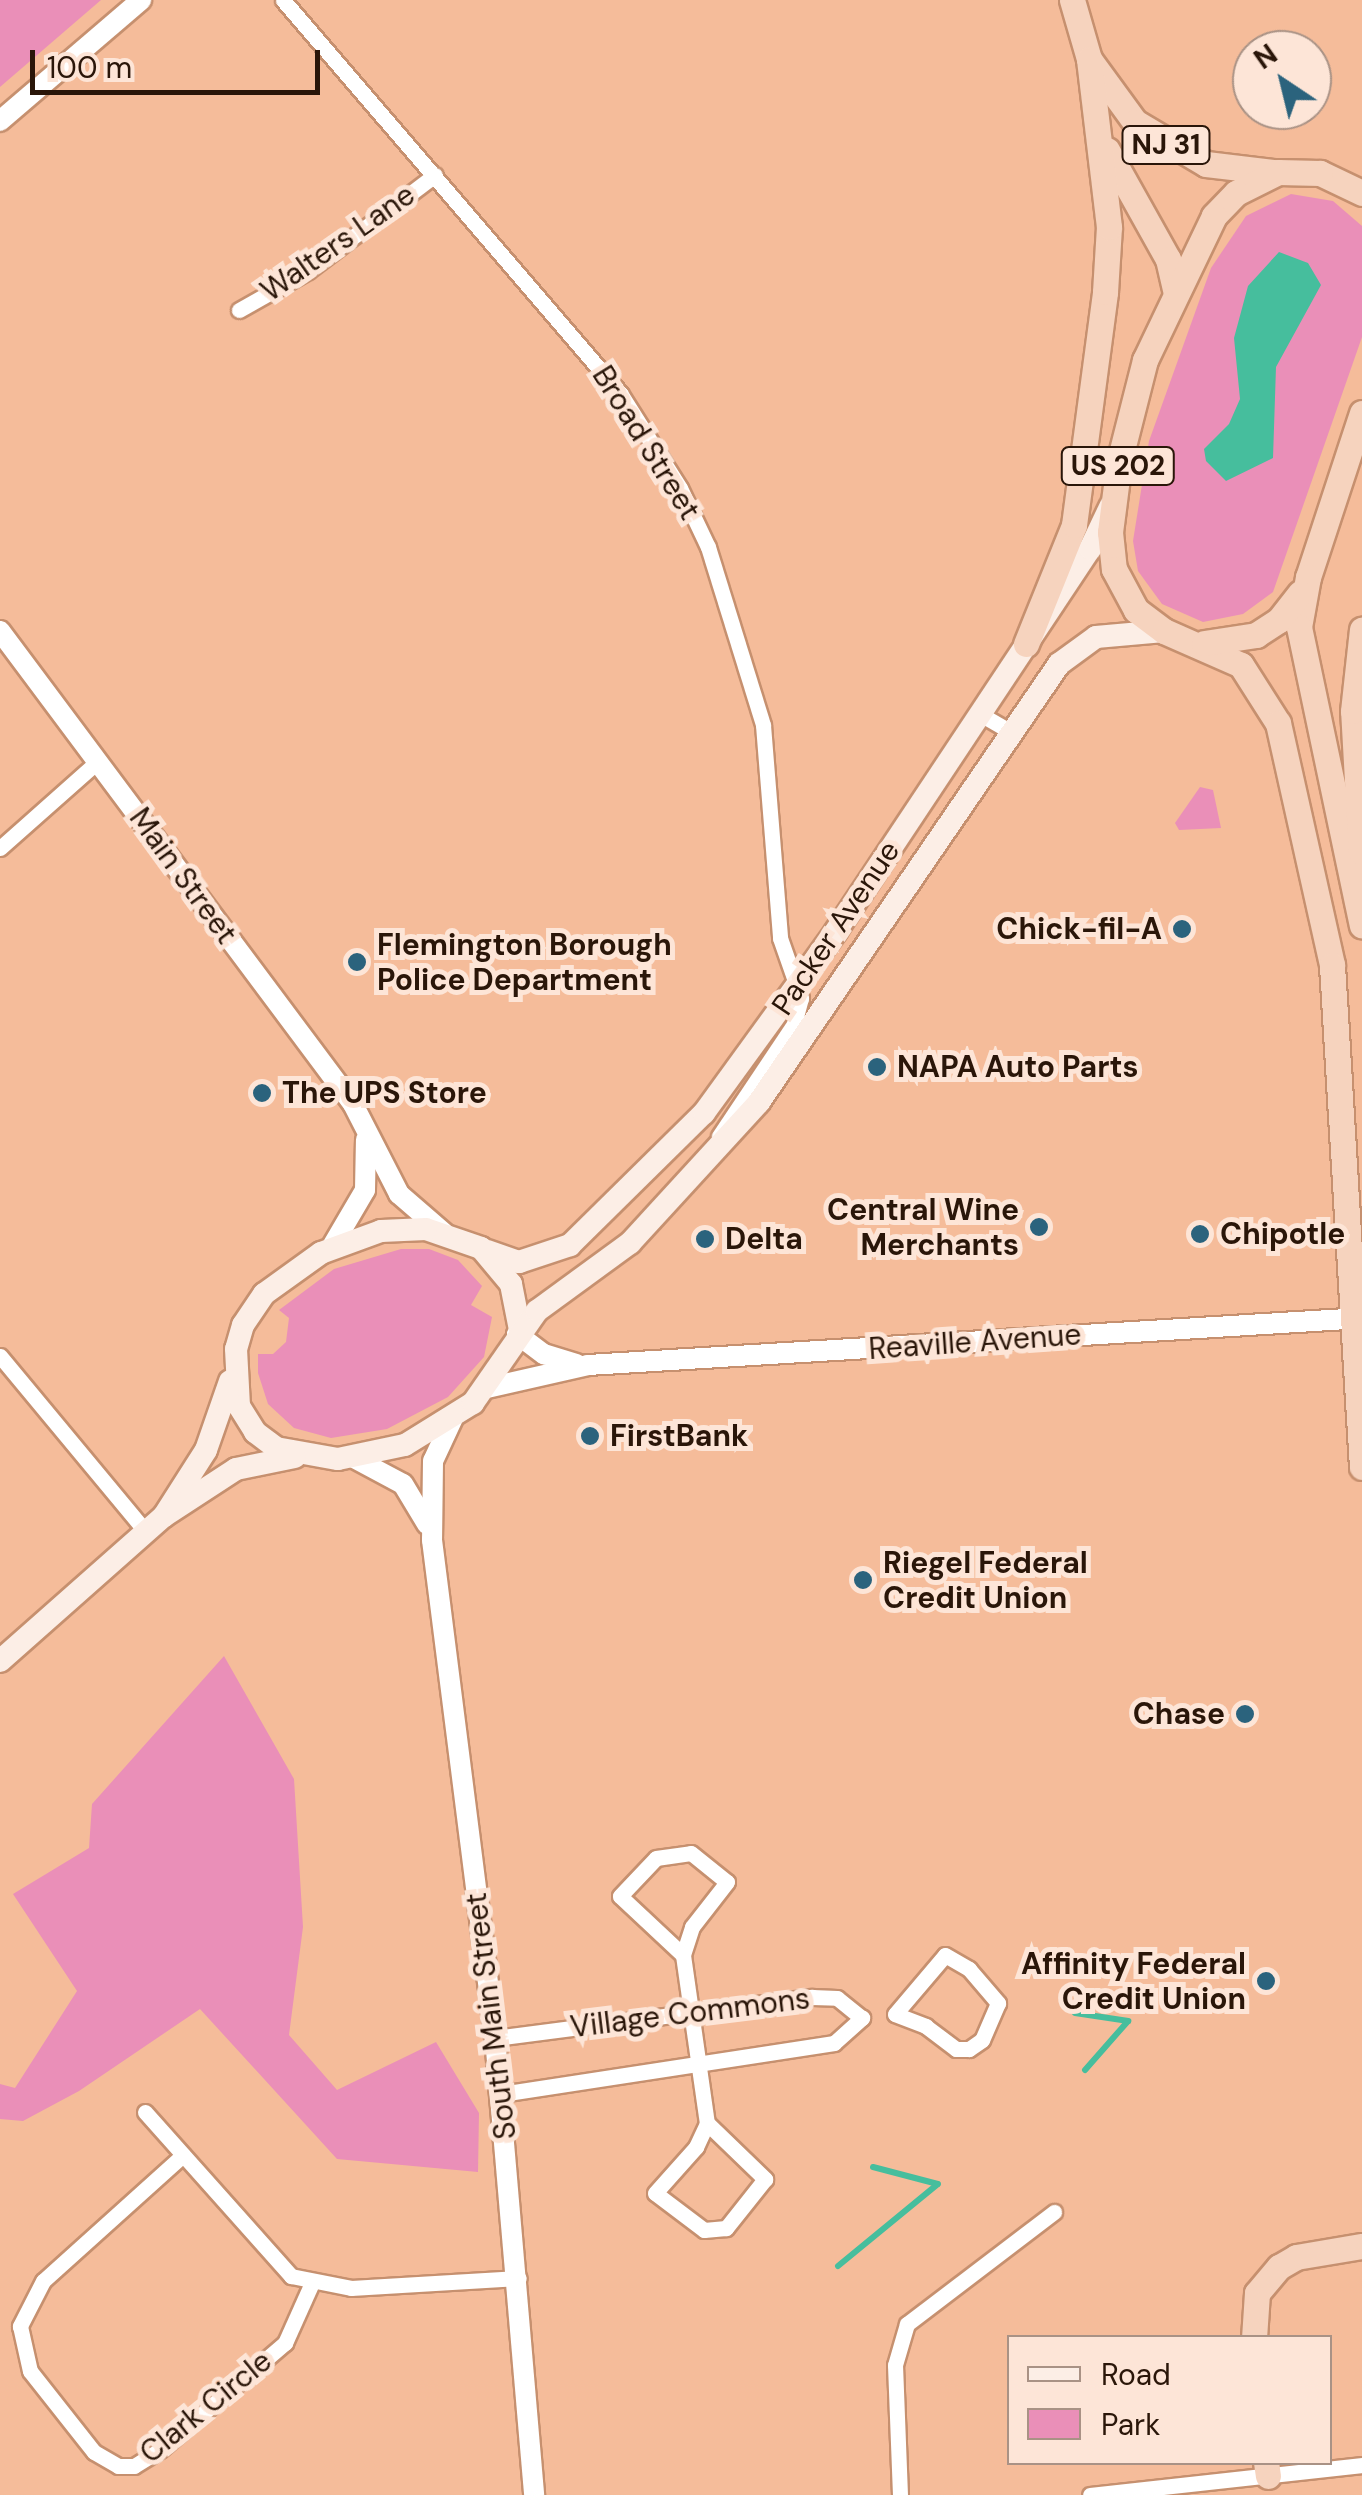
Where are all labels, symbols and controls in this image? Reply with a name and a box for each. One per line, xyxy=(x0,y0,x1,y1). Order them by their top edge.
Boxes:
scale bar xyxy=(35,30,325,92)
north arrow xyxy=(1232,30,1332,130)
text: N xyxy=(1247,36,1285,78)
text: 100 m xyxy=(47,48,132,87)
road number: NJ 31 xyxy=(1121,122,1211,168)
street label: Walters Lane xyxy=(254,177,422,309)
street label: Broad Street xyxy=(584,359,708,527)
road number: US 202 xyxy=(1060,443,1176,489)
street label: Main Street xyxy=(122,801,244,951)
street label: Packer Avenue xyxy=(765,834,907,1022)
place label: Chick-fil-A xyxy=(996,911,1162,947)
marker: Chick-fil-A xyxy=(1171,918,1193,940)
place label: Flemington Borough Police Department xyxy=(377,927,672,998)
marker: Flemington Borough Police Department xyxy=(346,951,368,973)
place label: NAPA Auto Parts xyxy=(897,1049,1138,1085)
marker: NAPA Auto Parts xyxy=(866,1056,888,1078)
place label: The UPS Store xyxy=(282,1075,487,1111)
marker: The UPS Store xyxy=(251,1082,273,1104)
place label: Central Wine Merchants xyxy=(827,1192,1019,1262)
marker: Central Wine Merchants xyxy=(1028,1216,1050,1238)
place label: Chipotle xyxy=(1220,1216,1345,1252)
place label: Delta xyxy=(725,1221,803,1257)
marker: Chipotle xyxy=(1189,1223,1211,1245)
marker: Delta xyxy=(694,1228,716,1250)
street label: Reaville Avenue xyxy=(867,1317,1083,1367)
place label: FirstBank xyxy=(610,1418,748,1454)
marker: FirstBank xyxy=(579,1425,601,1447)
place label: Riegel Federal Credit Union xyxy=(883,1545,1088,1616)
marker: Riegel Federal Credit Union xyxy=(852,1569,874,1591)
place label: Chase xyxy=(1133,1696,1225,1732)
marker: Chase xyxy=(1234,1703,1256,1725)
street label: South Main Street xyxy=(458,1891,524,2141)
place label: Affinity Federal Credit Union xyxy=(1021,1946,1246,2016)
marker: Affinity Federal Credit Union xyxy=(1255,1970,1277,1992)
street label: Village Commons xyxy=(568,1980,812,2046)
legend xyxy=(1007,2335,1332,2465)
street label: Clark Circle xyxy=(133,2343,279,2471)
text: Road xyxy=(1101,2355,1171,2394)
text: Park xyxy=(1101,2405,1160,2444)

